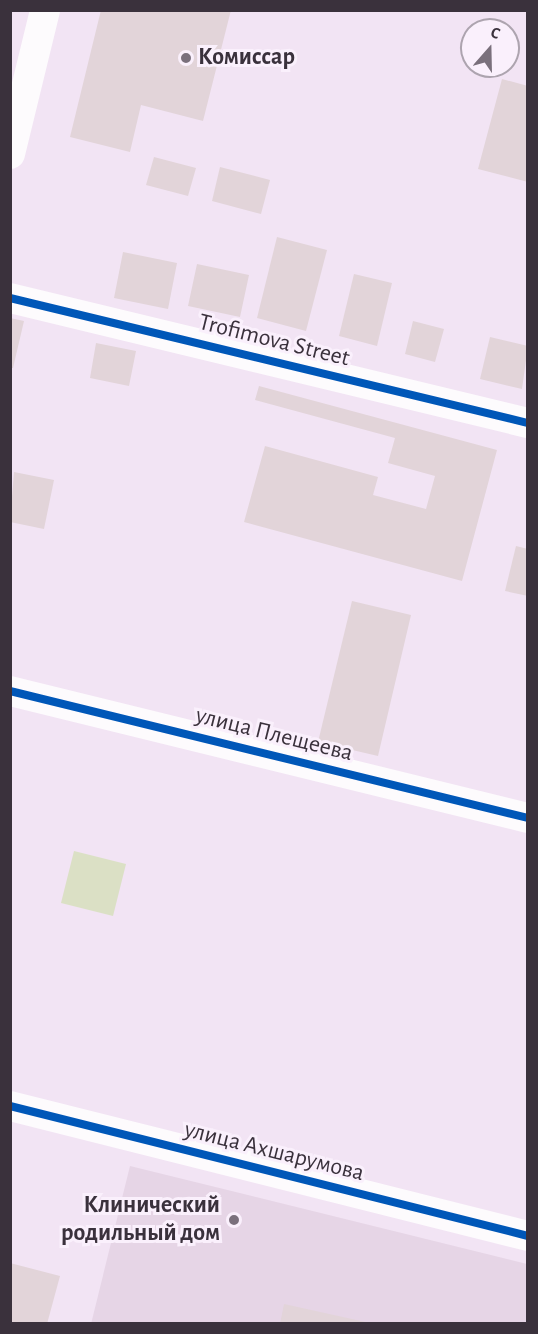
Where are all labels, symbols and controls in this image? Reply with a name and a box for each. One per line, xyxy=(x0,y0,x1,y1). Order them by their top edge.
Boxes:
north arrow xyxy=(460,18,520,78)
text: С xyxy=(489,24,502,42)
place label: Комиссар xyxy=(198,44,295,72)
marker: Комиссар xyxy=(179,51,193,65)
street label: Trofimova Street xyxy=(196,308,352,374)
street label: улица Плещеева xyxy=(192,702,356,768)
street label: улица Ахшарумова xyxy=(181,1116,367,1188)
place label: Клинический родильный дом xyxy=(61,1192,220,1248)
marker: Клинический родильный дом xyxy=(225,1211,243,1229)

